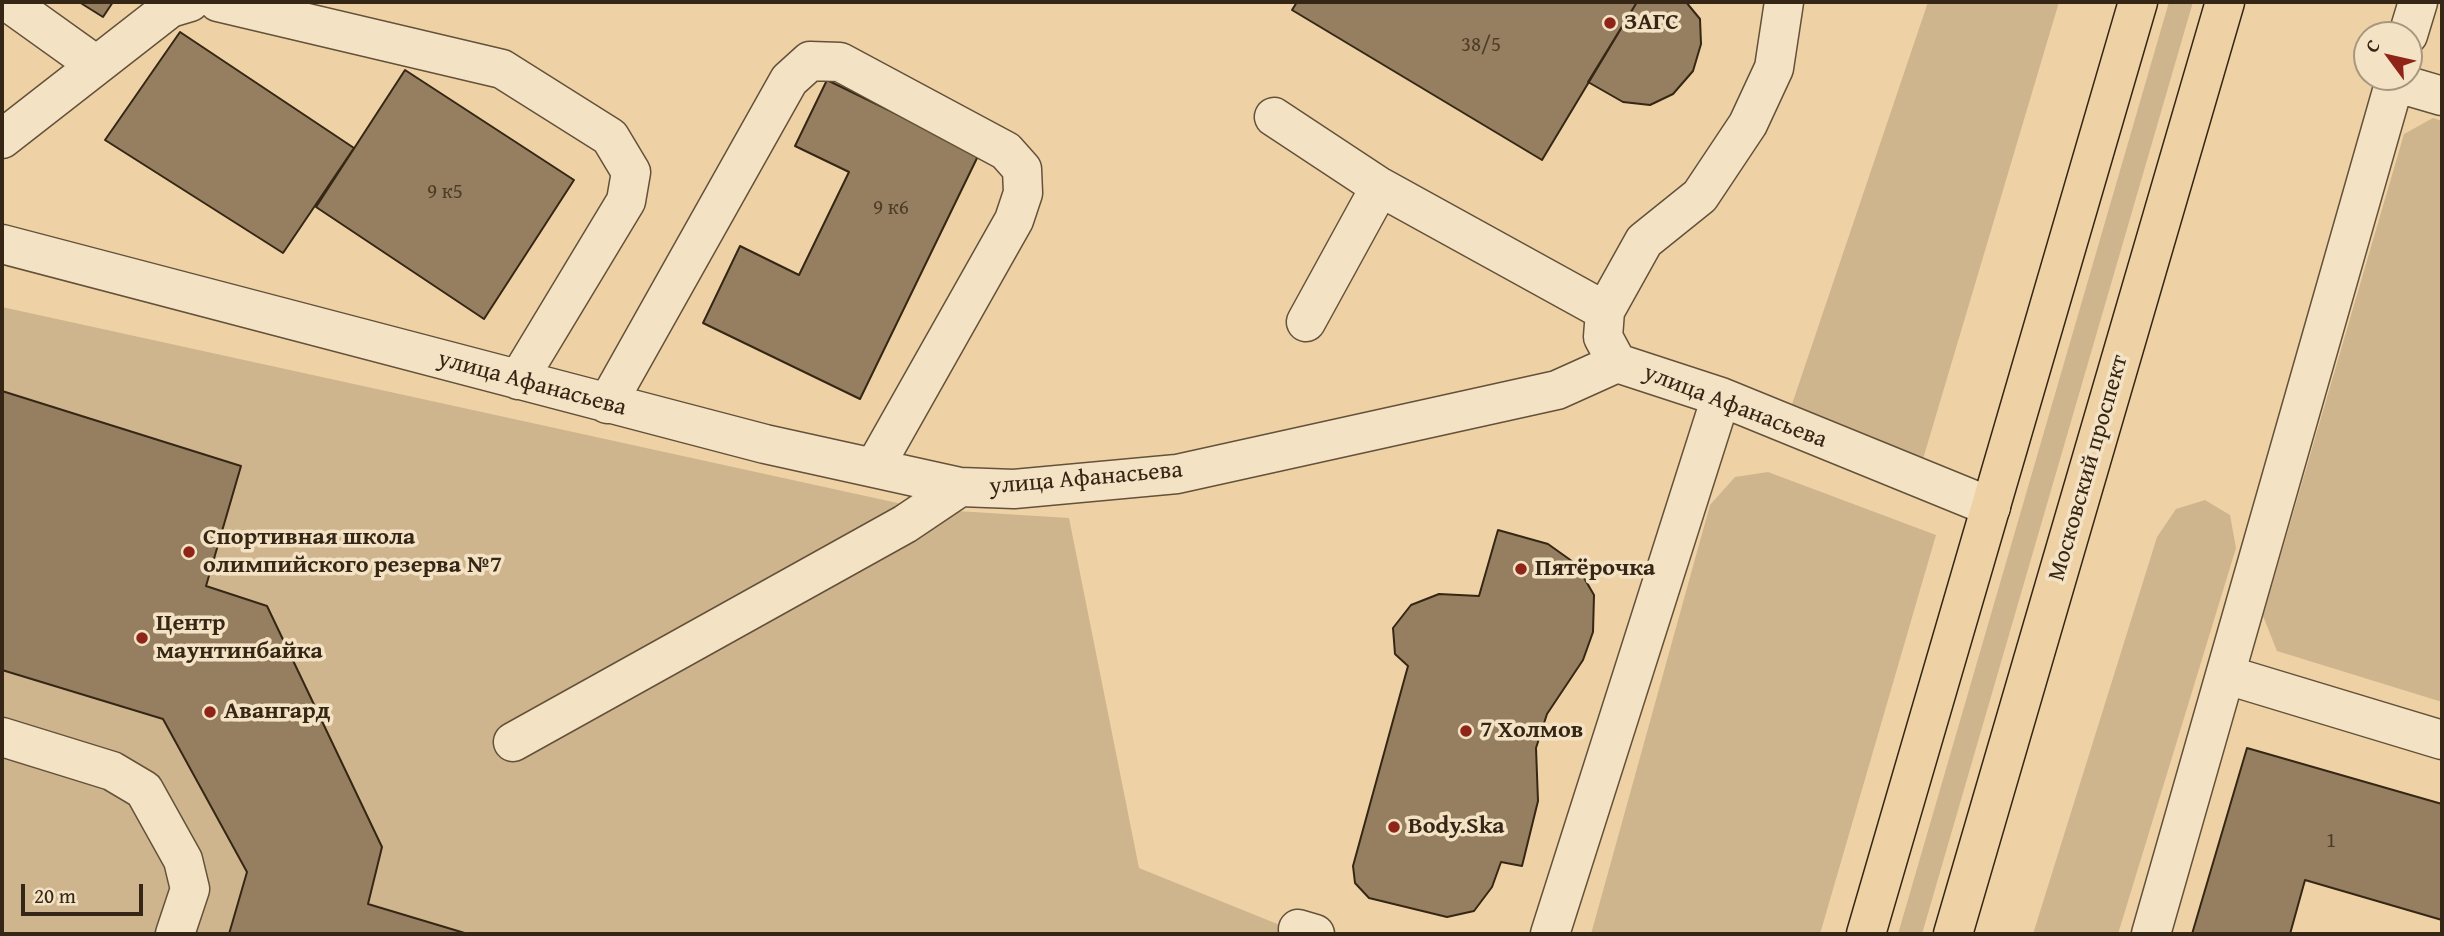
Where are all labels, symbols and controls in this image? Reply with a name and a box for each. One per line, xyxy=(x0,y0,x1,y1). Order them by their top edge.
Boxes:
place label: ЗАГС xyxy=(1624,9,1679,37)
marker: ЗАГС xyxy=(1602,15,1618,31)
north arrow xyxy=(2353,21,2423,91)
house number: 38/5 xyxy=(1461,33,1501,59)
text: С xyxy=(2357,34,2387,58)
house number: 9 к5 xyxy=(427,180,463,206)
house number: 9 к6 xyxy=(873,196,909,222)
street label: улица Афанасьева xyxy=(435,345,629,423)
street label: Московский проспект xyxy=(2043,352,2135,584)
street label: улица Афанасьева xyxy=(1639,359,1831,455)
street label: улица Афанасьева xyxy=(988,456,1184,502)
place label: Спортивная школа олимпийского резерва №7 xyxy=(203,524,502,580)
marker: Спортивная школа олимпийского резерва №7 xyxy=(181,544,197,560)
place label: Пятёрочка xyxy=(1535,555,1655,583)
marker: Пятёрочка xyxy=(1513,561,1529,577)
place label: Центр маунтинбайка xyxy=(156,610,323,666)
marker: Центр маунтинбайка xyxy=(134,630,150,646)
place label: Авангард xyxy=(224,698,330,726)
marker: Авангард xyxy=(202,704,218,720)
place label: 7 Холмов xyxy=(1480,717,1583,745)
marker: 7 Холмов xyxy=(1458,723,1474,739)
place label: Body.Ska xyxy=(1408,813,1505,841)
marker: Body.Ska xyxy=(1386,819,1402,835)
house number: 1 xyxy=(2326,829,2336,855)
scale bar xyxy=(24,870,147,914)
text: 20 m xyxy=(34,880,76,911)

